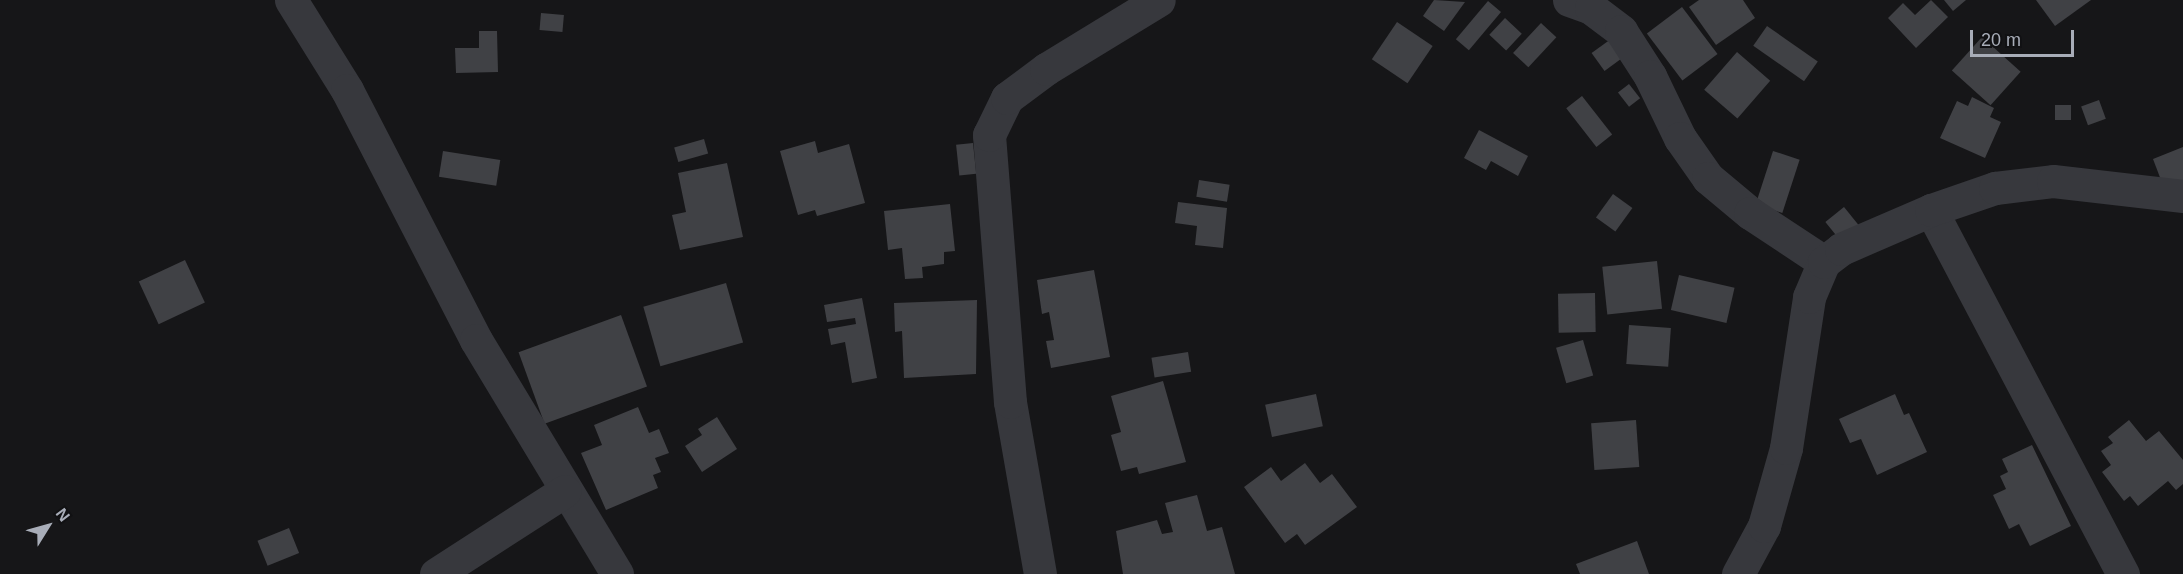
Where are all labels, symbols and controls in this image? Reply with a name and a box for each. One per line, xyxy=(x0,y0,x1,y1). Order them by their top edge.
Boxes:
scale bar xyxy=(1973,18,2076,56)
text: 20 m xyxy=(1981,30,2021,50)
north arrow xyxy=(18,496,78,556)
text: N xyxy=(53,505,73,525)

